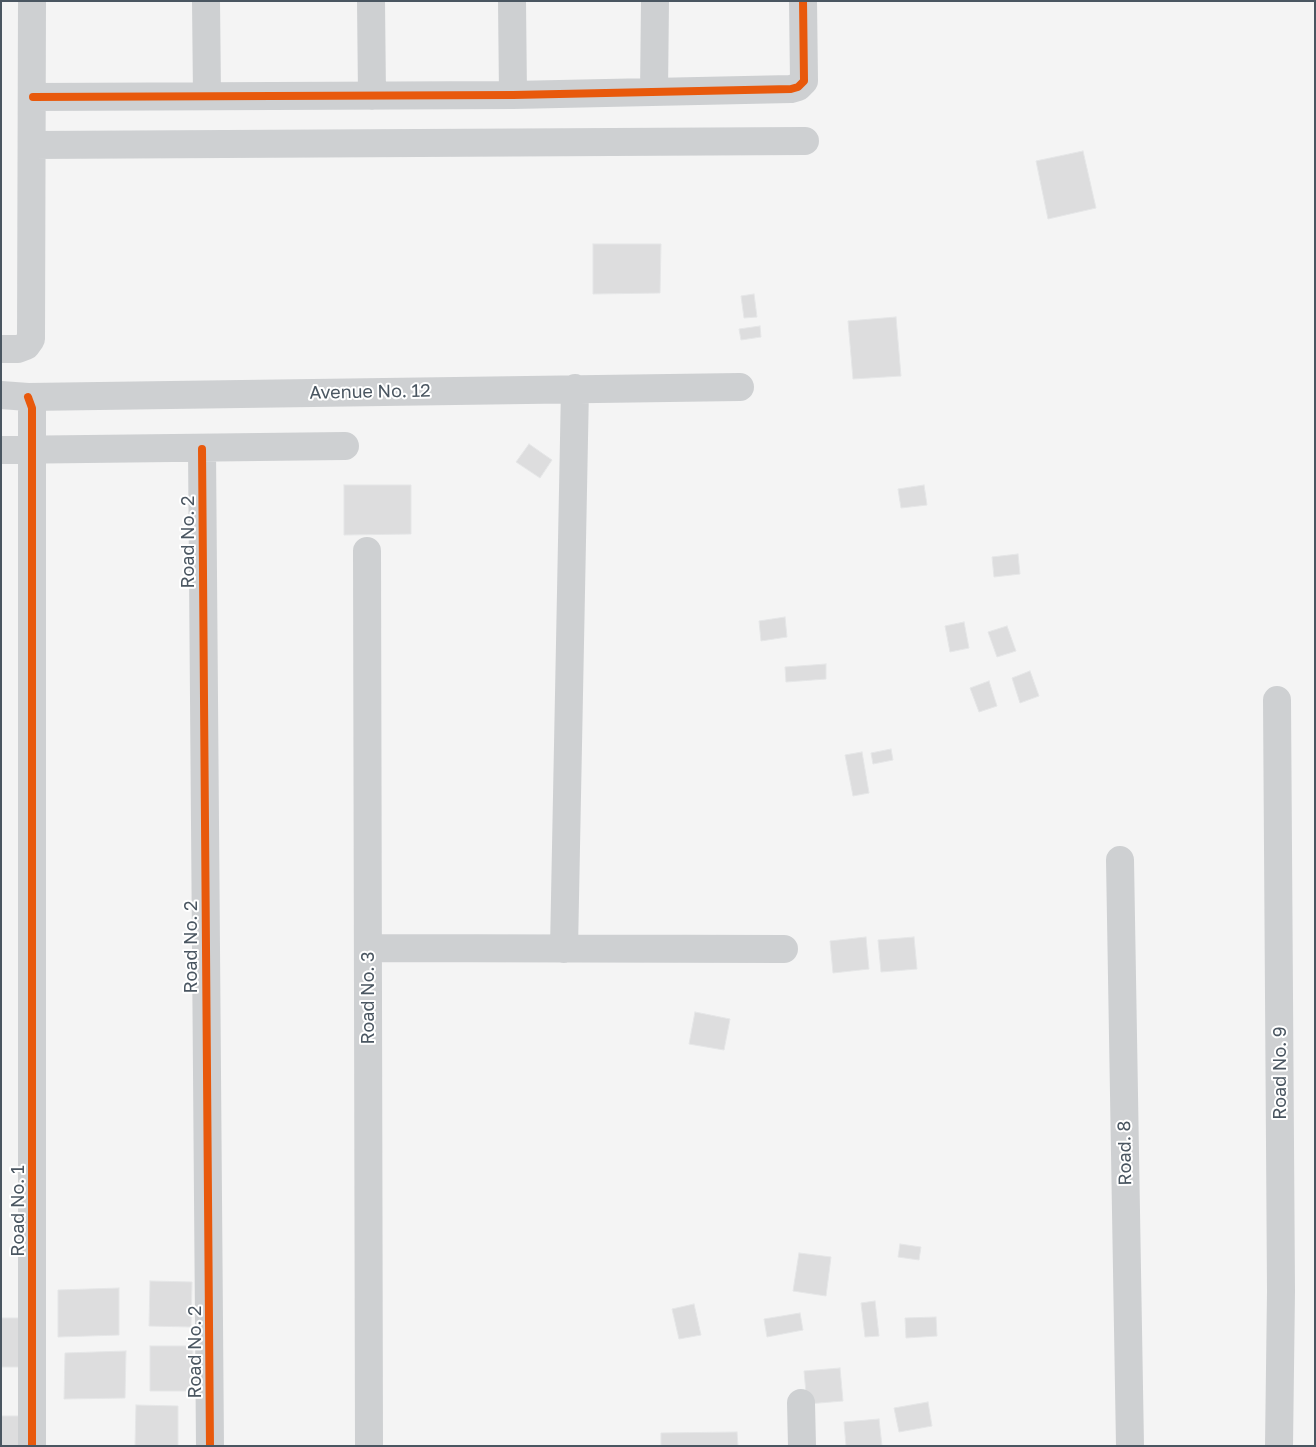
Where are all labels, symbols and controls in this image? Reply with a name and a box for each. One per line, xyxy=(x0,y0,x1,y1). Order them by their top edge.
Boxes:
street label: Avenue No. 12 xyxy=(309,380,431,404)
street label: Road No. 2 xyxy=(177,495,199,589)
street label: Road No. 2 xyxy=(180,900,202,994)
street label: Road No. 3 xyxy=(357,951,379,1045)
street label: Road No. 9 xyxy=(1269,1026,1291,1120)
street label: Road. 8 xyxy=(1114,1120,1136,1186)
street label: Road No. 1 xyxy=(7,1165,29,1257)
street label: Road No. 2 xyxy=(184,1305,206,1399)

